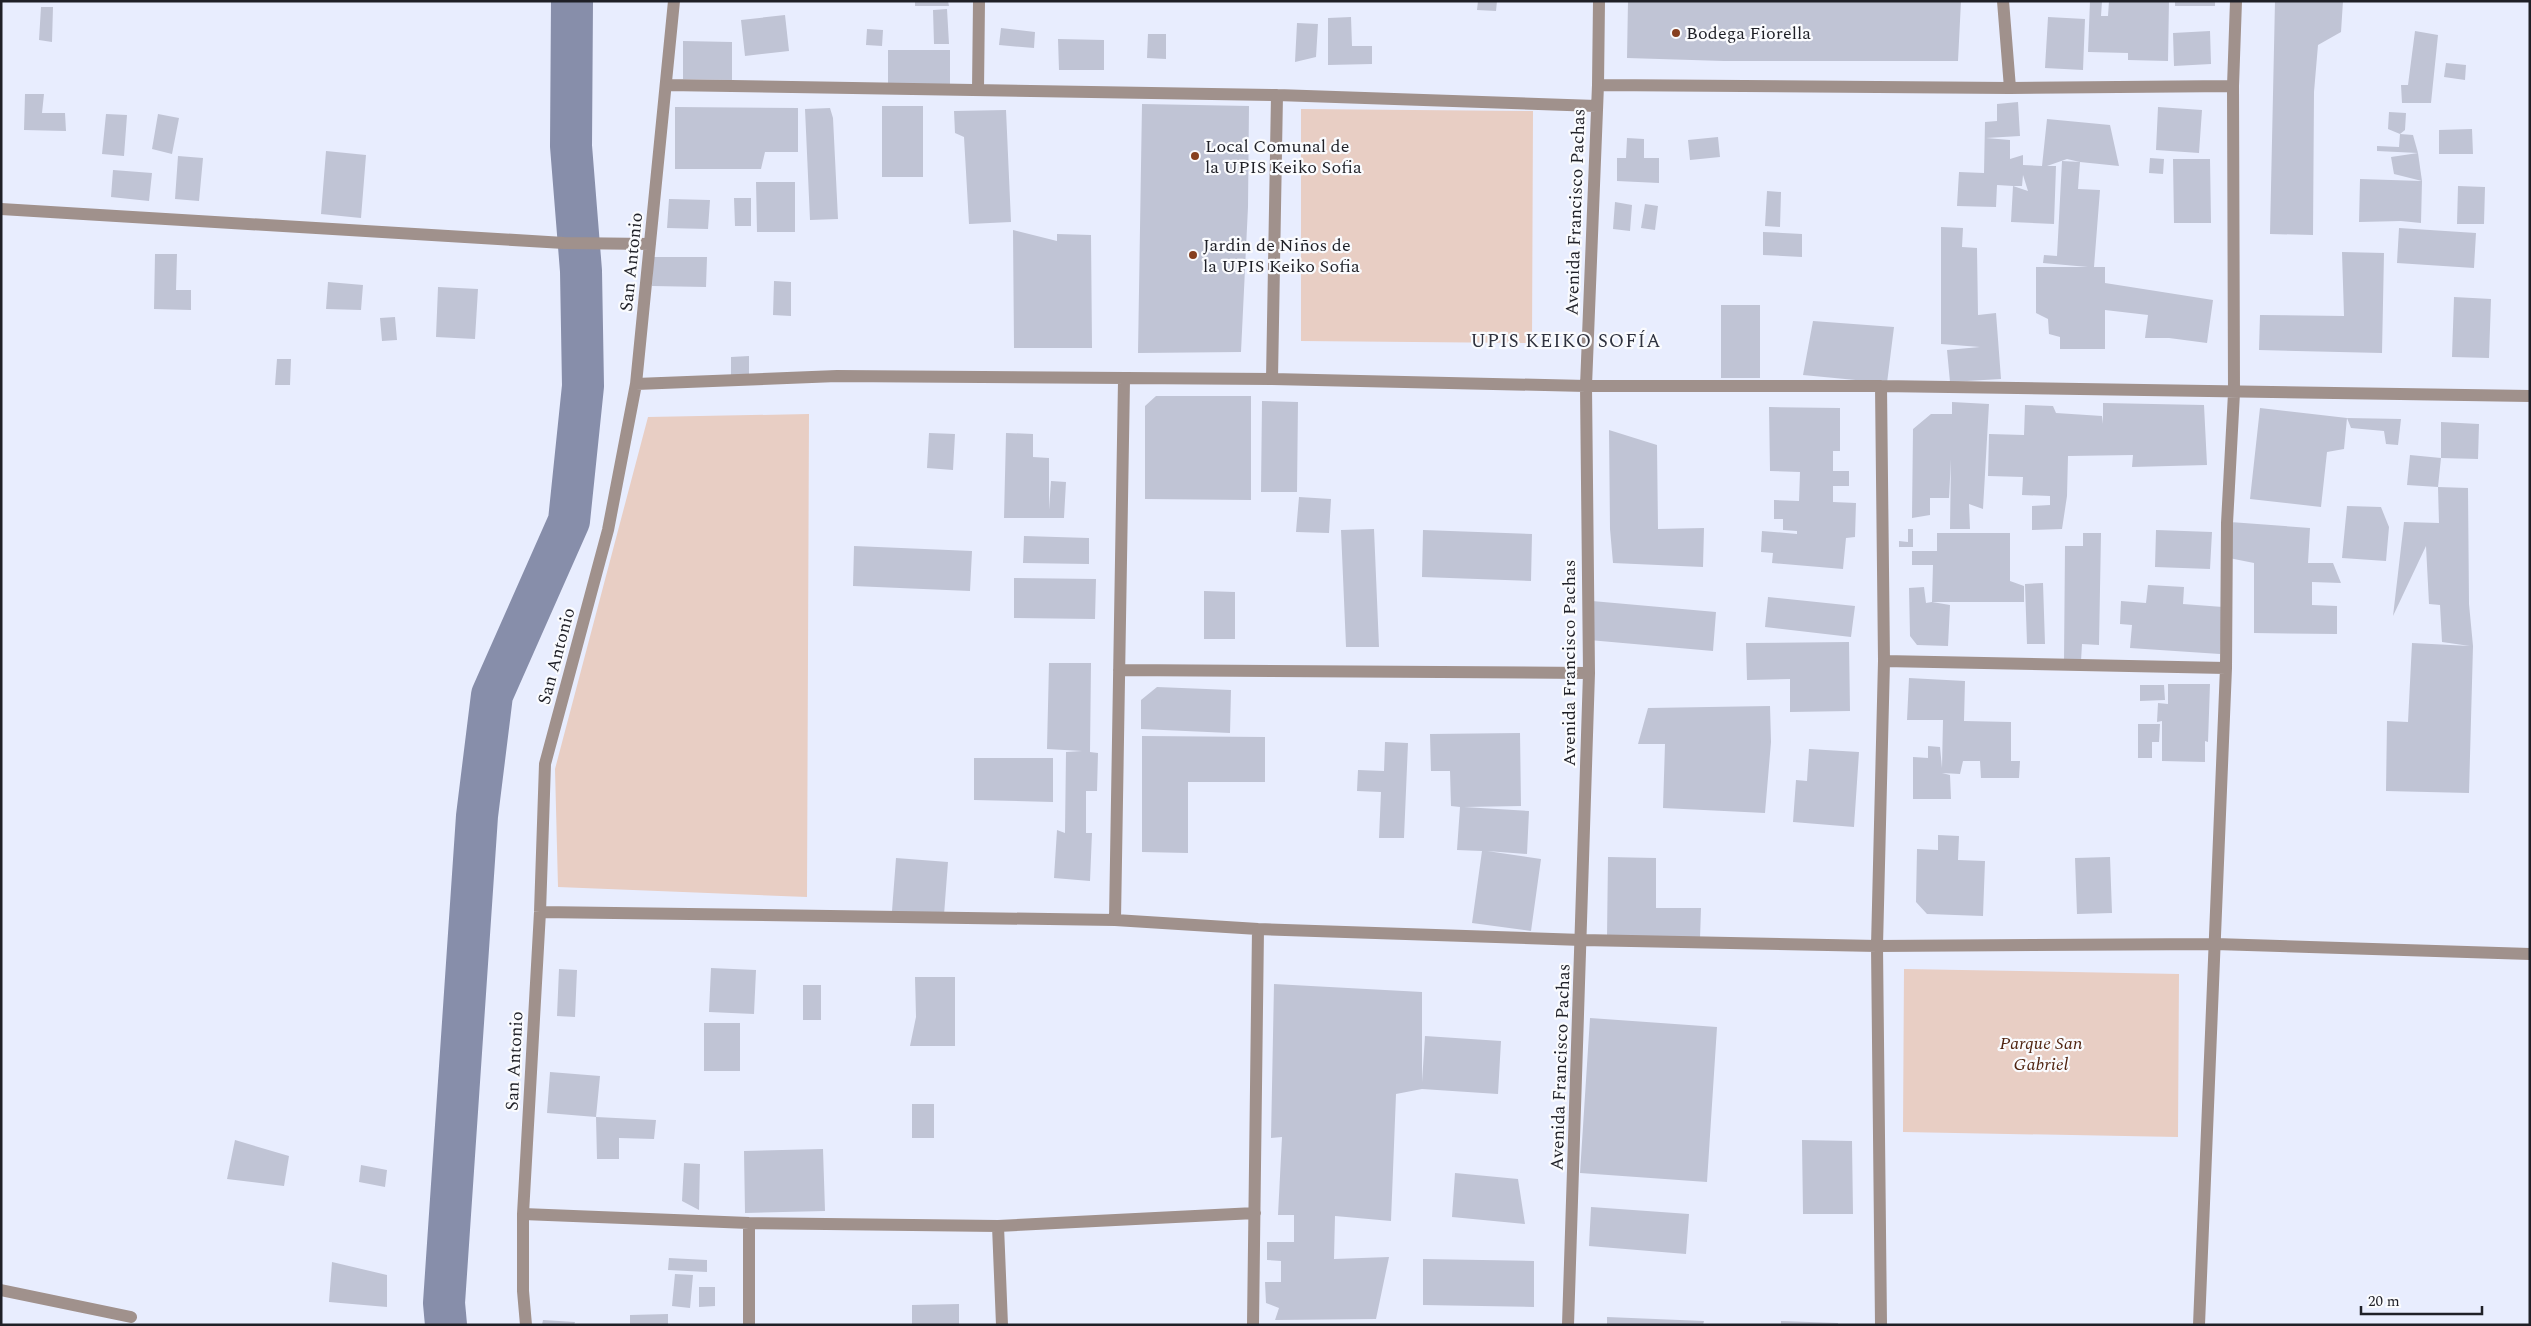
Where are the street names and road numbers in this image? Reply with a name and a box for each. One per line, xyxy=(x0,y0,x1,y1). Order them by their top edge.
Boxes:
street label: Avenida Francisco Pachas xyxy=(1558,108,1593,316)
street label: San Antonio xyxy=(613,211,650,313)
street label: Avenida Francisco Pachas xyxy=(1556,559,1583,767)
street label: San Antonio xyxy=(531,605,582,708)
street label: Avenida Francisco Pachas xyxy=(1543,963,1578,1171)
street label: San Antonio xyxy=(498,1011,531,1111)

